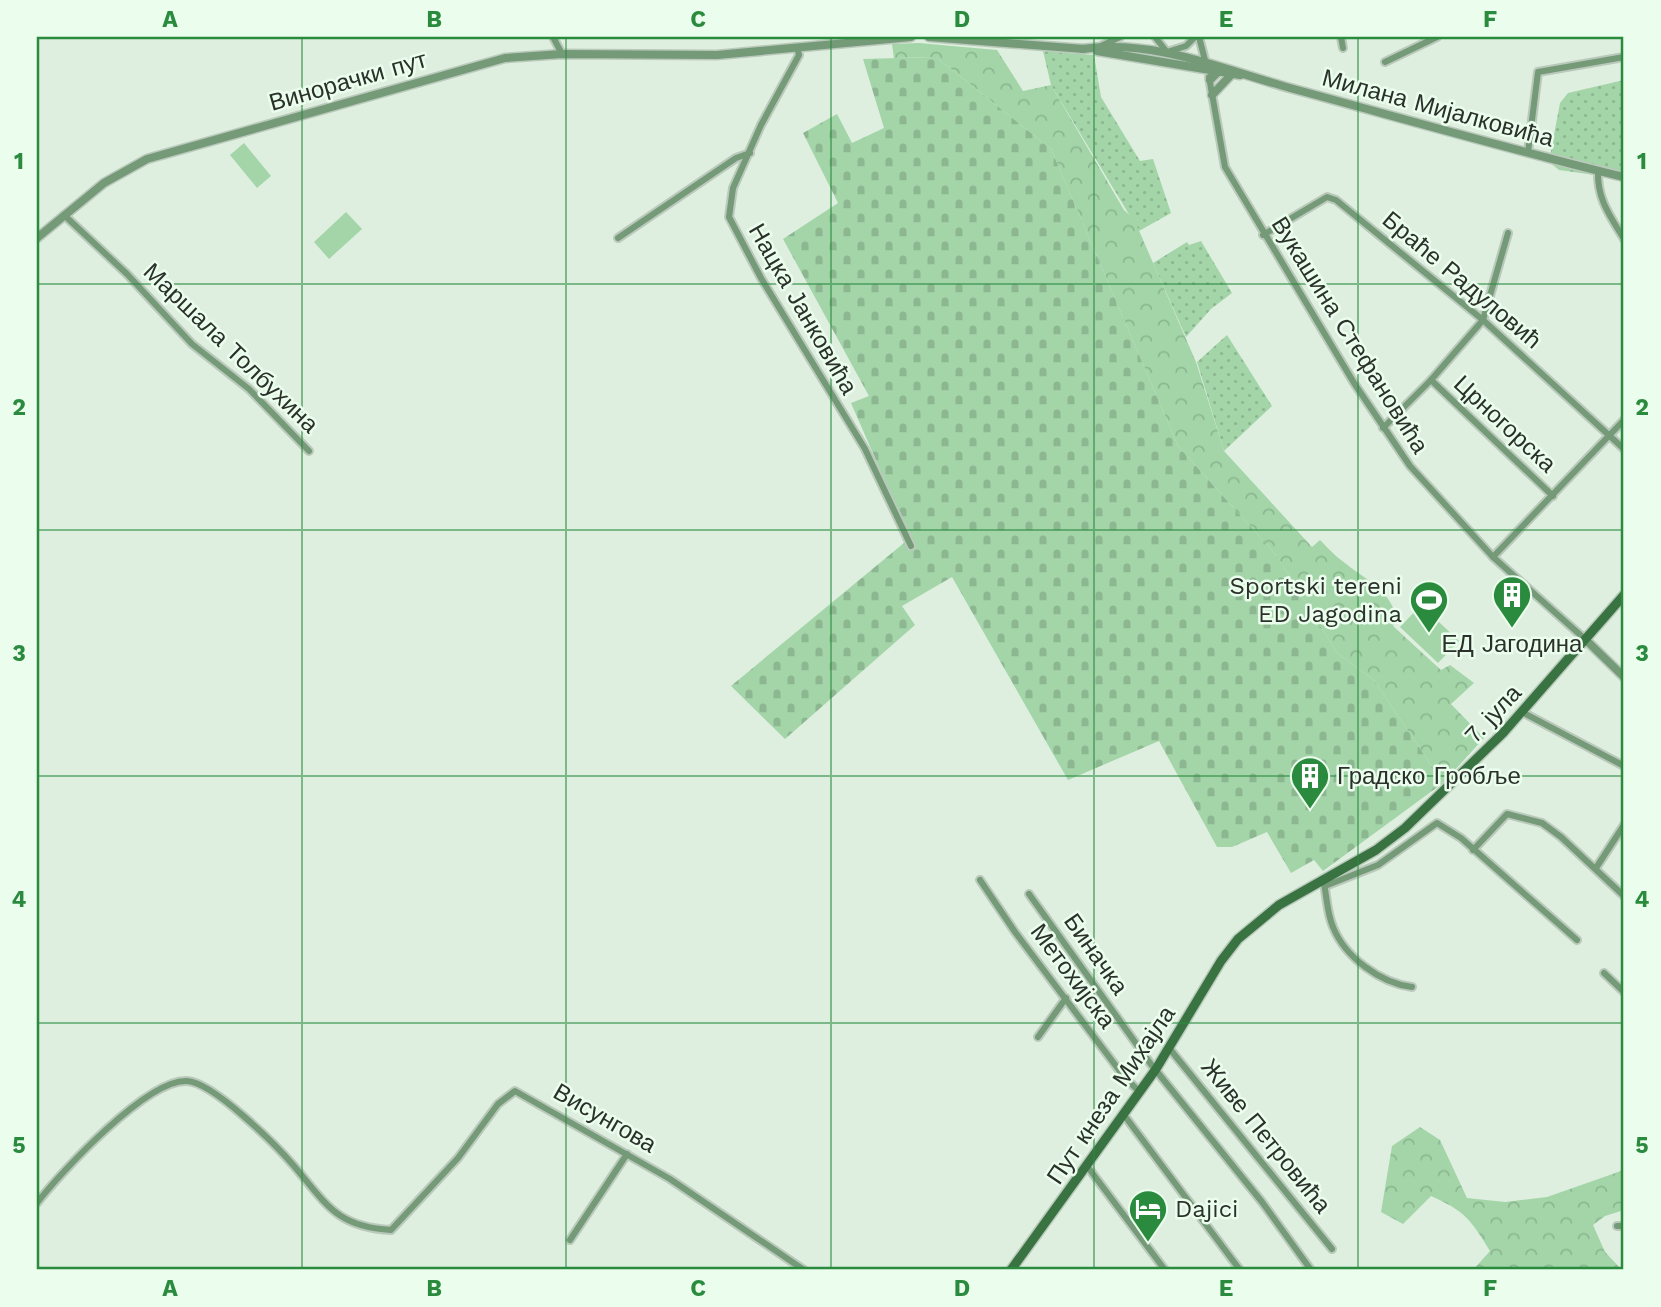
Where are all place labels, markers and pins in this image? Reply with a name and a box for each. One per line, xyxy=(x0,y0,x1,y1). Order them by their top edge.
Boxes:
place label: Sportski tereni ED Jagodina xyxy=(1229,572,1402,628)
building icon: ЕД Јагодина xyxy=(1491,574,1533,629)
sports icon: Sportski tereni ED Jagodina xyxy=(1408,579,1450,634)
place label: ЕД Јагодина xyxy=(1442,630,1583,658)
building icon: Градско Гробље xyxy=(1289,755,1331,810)
place label: Градско Гробље xyxy=(1337,762,1521,790)
hotel icon: Dajici xyxy=(1127,1188,1169,1243)
place label: Dajici xyxy=(1175,1195,1238,1223)

